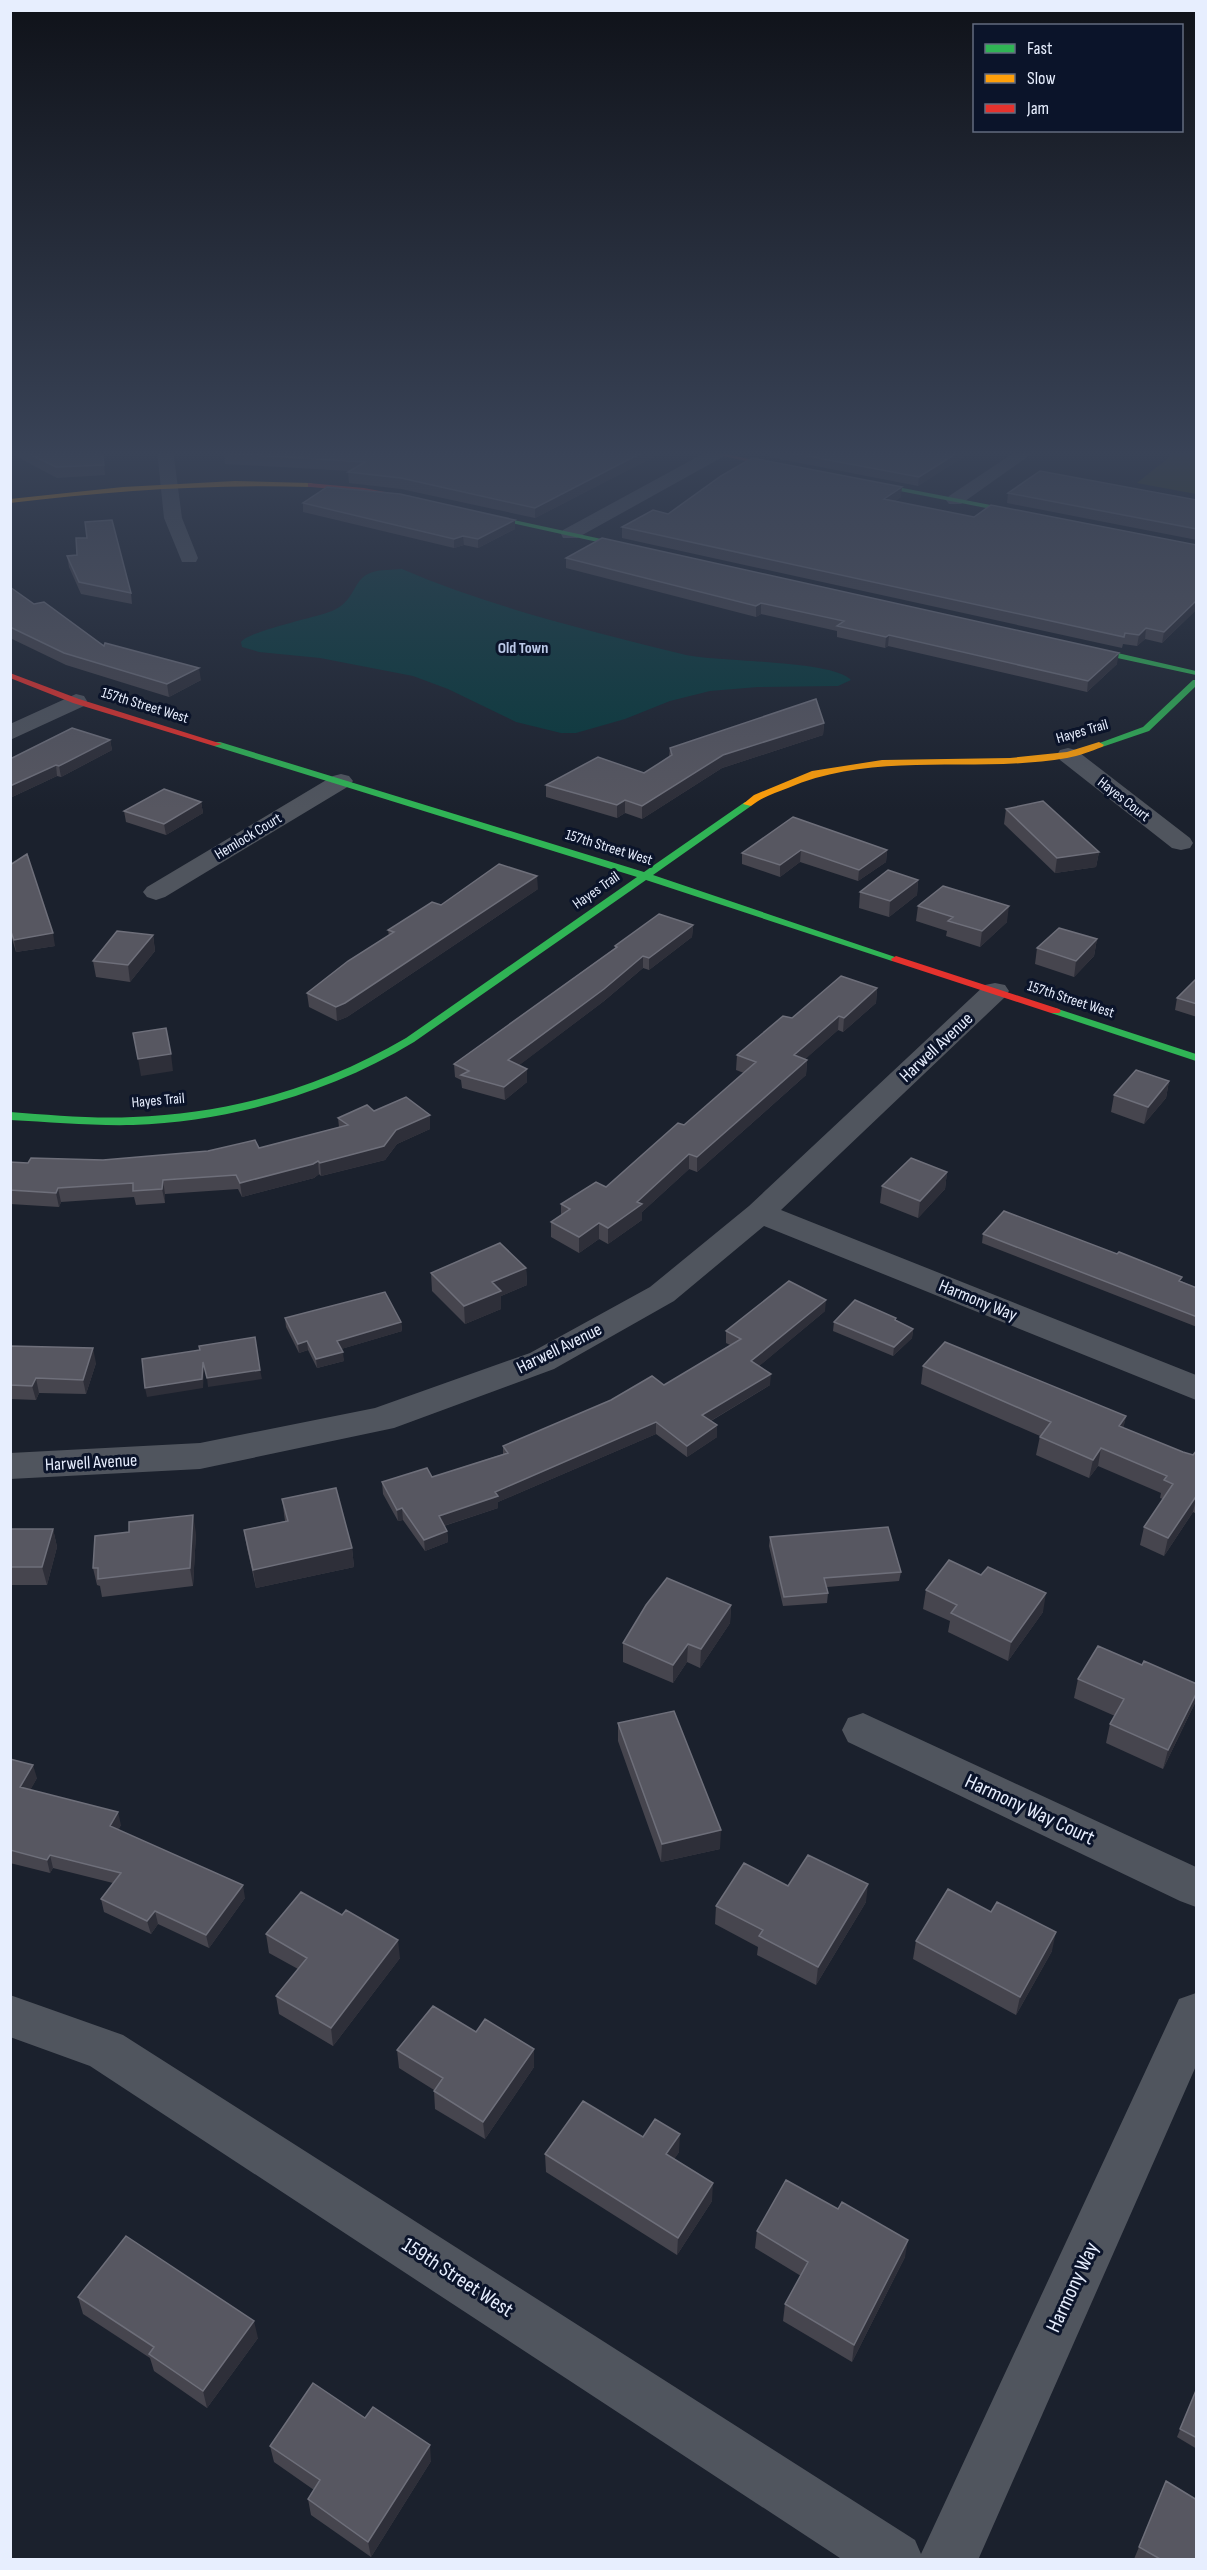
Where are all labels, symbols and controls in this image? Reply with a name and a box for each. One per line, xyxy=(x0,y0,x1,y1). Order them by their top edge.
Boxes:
legend xyxy=(973,24,1183,132)
text: Fast xyxy=(1027,38,1053,59)
text: Slow xyxy=(1027,68,1056,89)
text: Jam xyxy=(1026,98,1049,119)
district label: Old Town xyxy=(498,639,548,658)
street label: 157th Street West xyxy=(99,683,191,728)
street label: Hayes Trail xyxy=(1054,715,1110,748)
street label: Hayes Court xyxy=(1094,773,1154,826)
street label: Hemlock Court xyxy=(211,809,286,864)
street label: 157th Street West xyxy=(563,825,655,870)
street label: Hayes Trail xyxy=(569,867,624,913)
street label: 157th Street West xyxy=(1025,976,1117,1023)
street label: Harwell Avenue xyxy=(895,1008,977,1087)
street label: Hayes Trail xyxy=(131,1089,185,1112)
street label: Harmony Way xyxy=(936,1275,1020,1326)
street label: Harwell Avenue xyxy=(513,1319,605,1378)
street label: Harwell Avenue xyxy=(44,1450,138,1475)
street label: Harmony Way Court xyxy=(961,1769,1099,1850)
street label: 159th Street West xyxy=(398,2232,518,2323)
street label: Harmony Way xyxy=(1041,2238,1104,2336)

